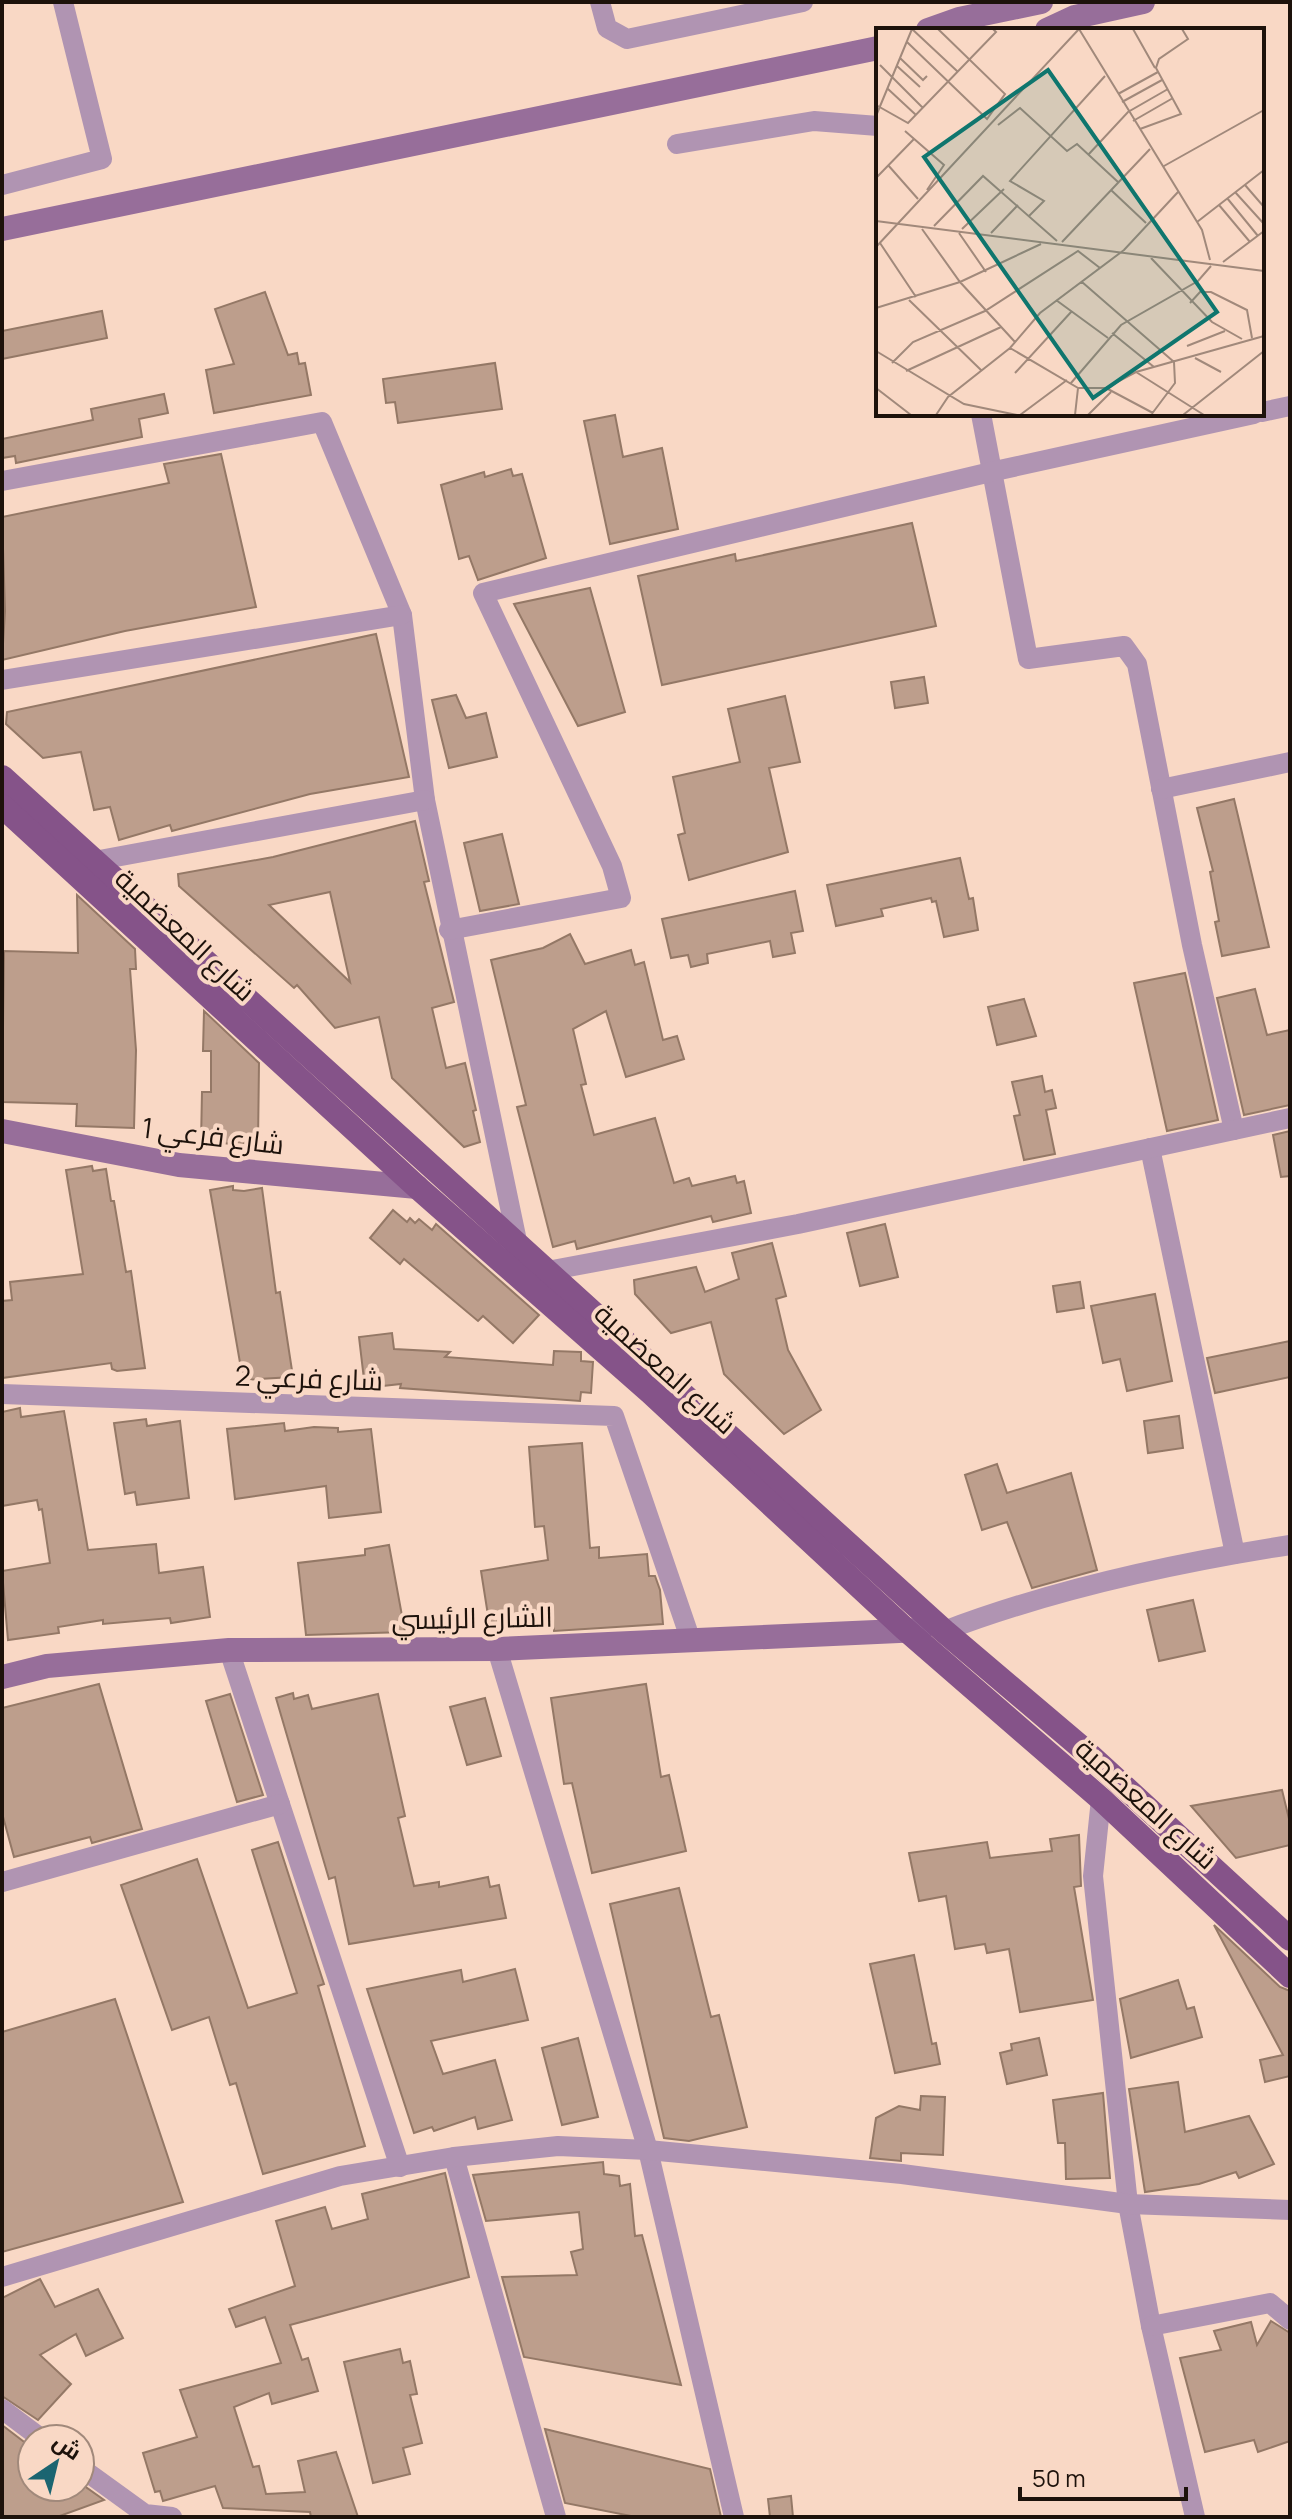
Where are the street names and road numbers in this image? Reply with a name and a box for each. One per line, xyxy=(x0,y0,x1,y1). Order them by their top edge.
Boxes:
street label: شارع المعضمية xyxy=(107,859,264,1010)
street label: شارع فرعي 1 xyxy=(139,1107,286,1167)
street label: شارع المعضمية xyxy=(586,1294,745,1443)
street label: شارع فرعي 2 xyxy=(234,1355,384,1403)
street label: الشارع الرئيسي xyxy=(391,1597,553,1640)
street label: شارع المعضمية xyxy=(1067,1729,1226,1878)

